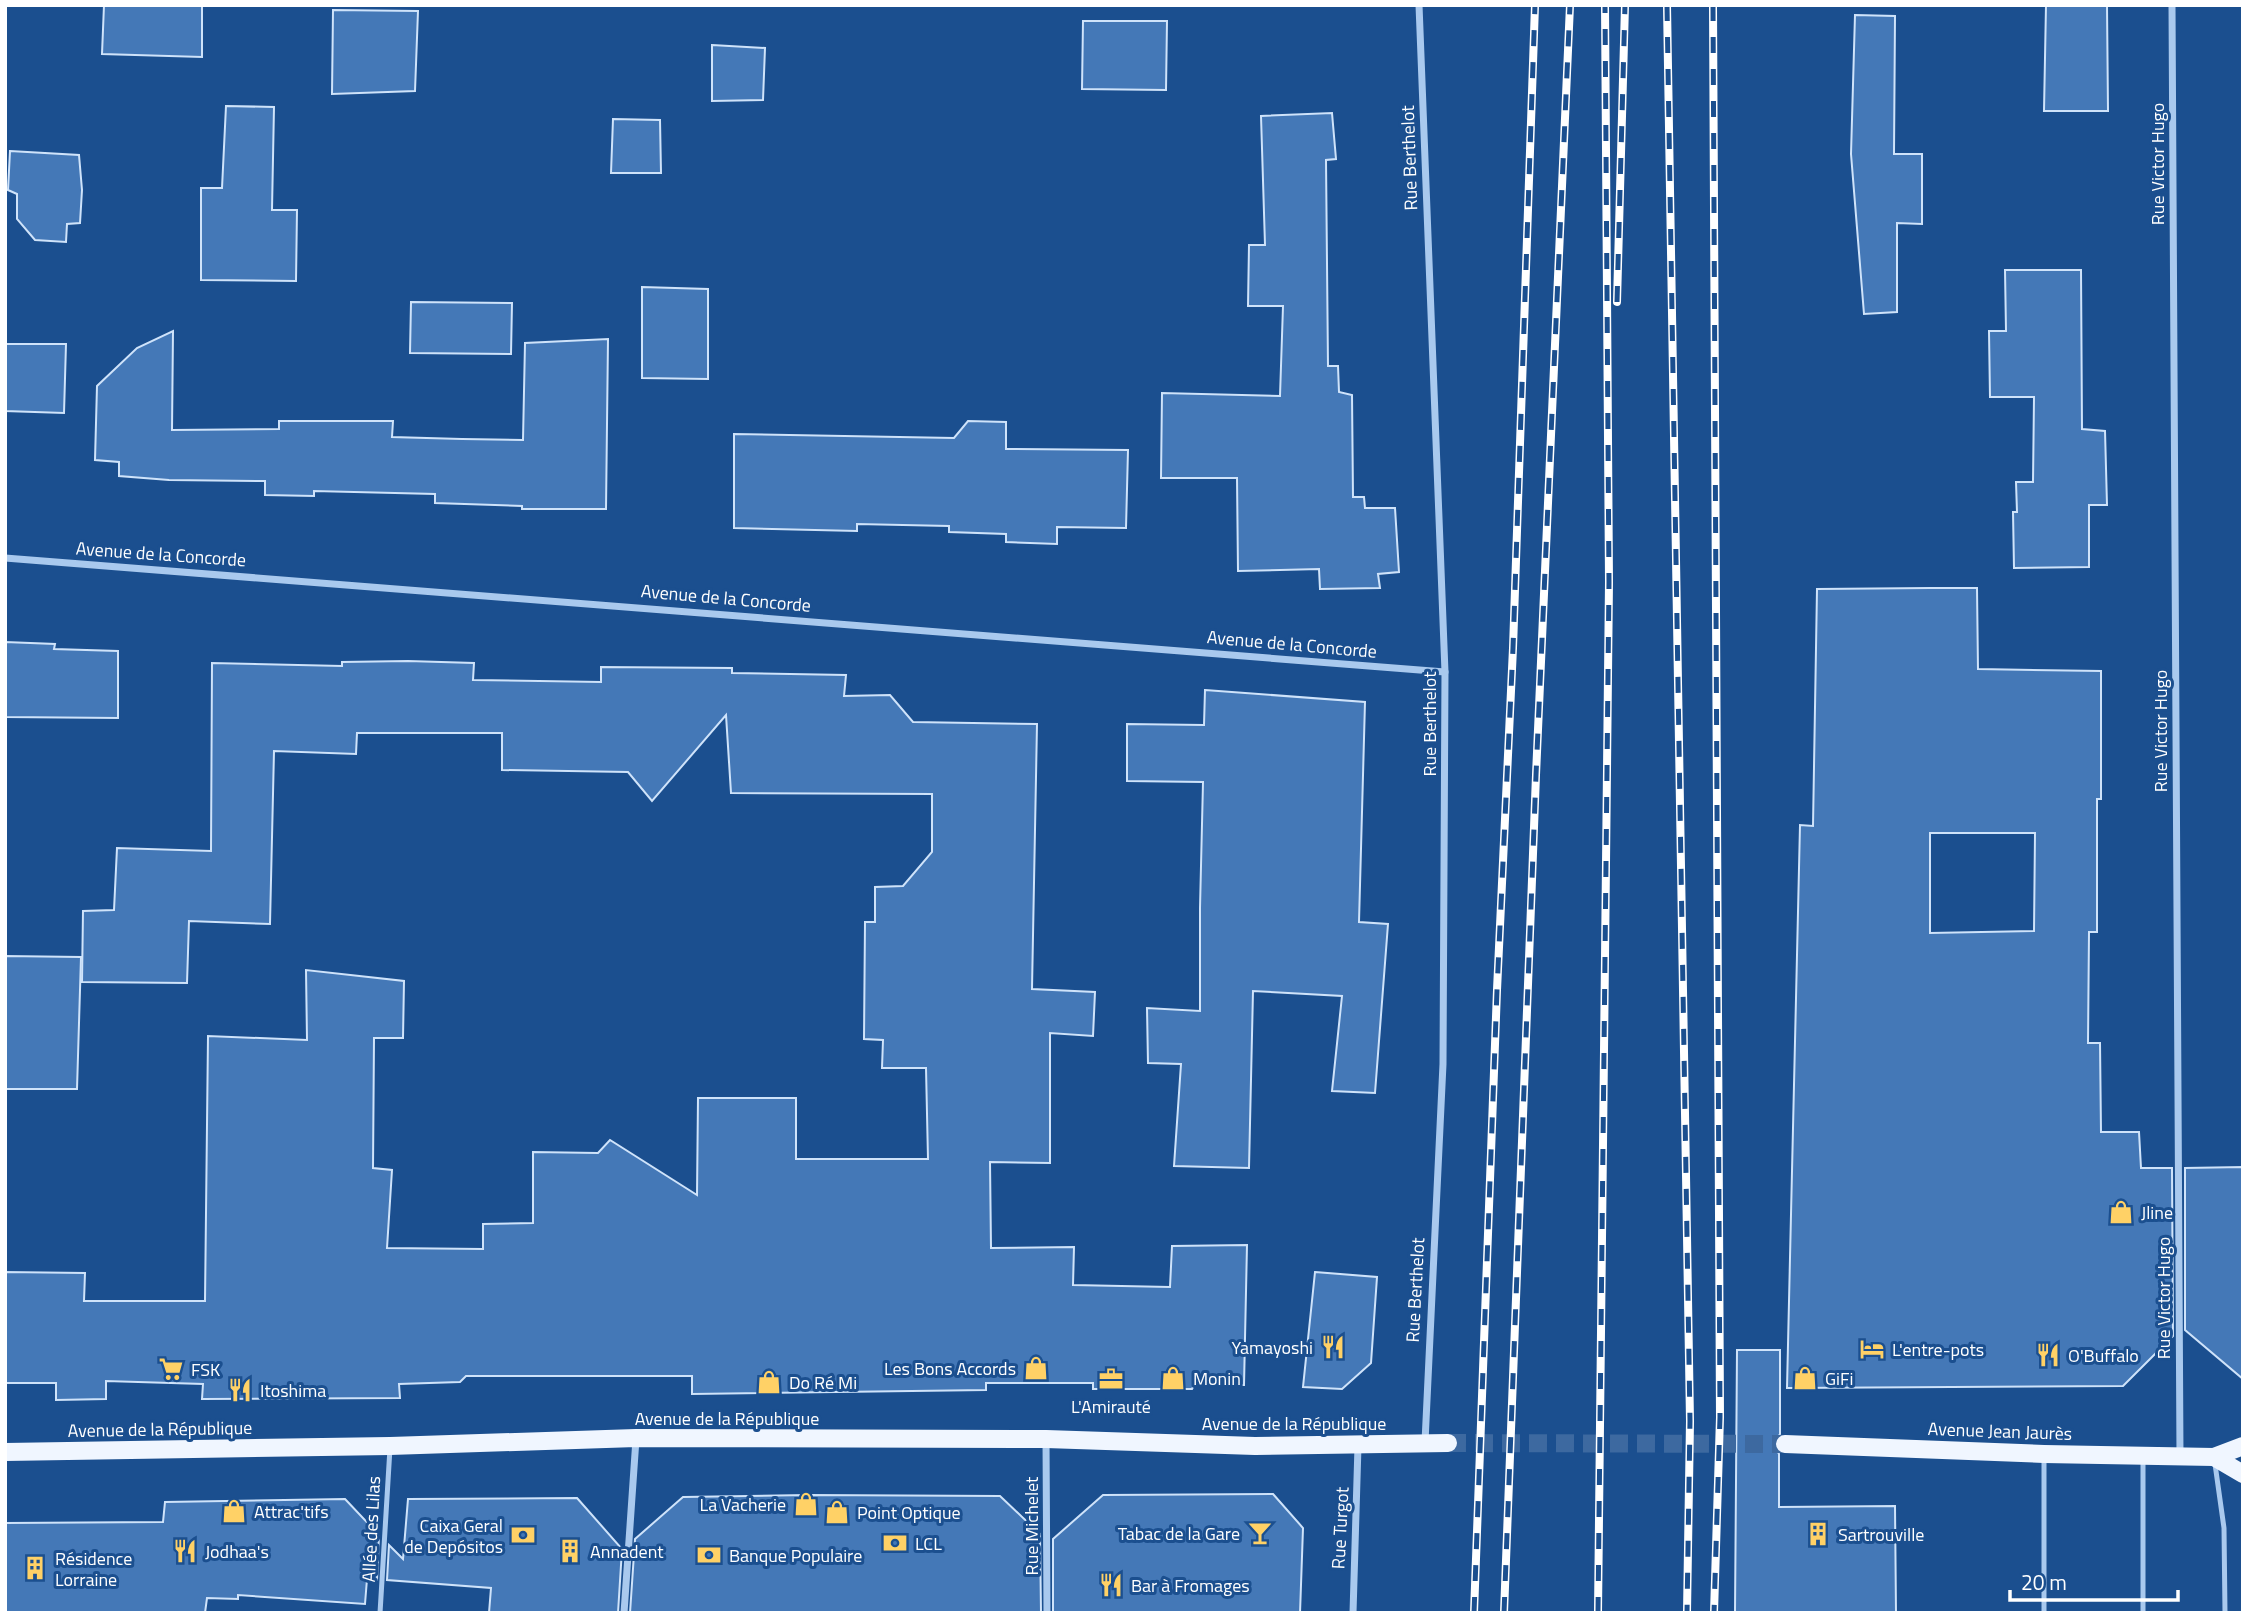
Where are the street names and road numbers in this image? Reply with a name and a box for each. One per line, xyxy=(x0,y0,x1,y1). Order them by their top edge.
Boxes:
street label: Rue Victor Hugo xyxy=(2144,103,2171,225)
street label: Rue Berthelot xyxy=(1394,104,1424,211)
street label: Avenue de la Concorde xyxy=(75,535,247,573)
street label: Avenue de la Concorde xyxy=(640,577,812,619)
street label: Avenue de la Concorde xyxy=(1206,623,1378,665)
street label: Rue Victor Hugo xyxy=(2147,670,2174,792)
street label: Rue Berthelot xyxy=(1416,671,1443,777)
street label: Rue Berthelot xyxy=(1399,1236,1431,1343)
street label: Rue Victor Hugo xyxy=(2150,1237,2177,1359)
street label: Avenue de la République xyxy=(635,1405,819,1432)
street label: Avenue de la République xyxy=(1202,1410,1386,1437)
street label: Avenue de la République xyxy=(67,1414,253,1444)
street label: Avenue Jean Jaurès xyxy=(1927,1415,2073,1447)
street label: Allée des Lilas xyxy=(355,1475,387,1583)
street label: Rue Michelet xyxy=(1018,1476,1045,1575)
street label: Rue Turgot xyxy=(1324,1486,1356,1570)

